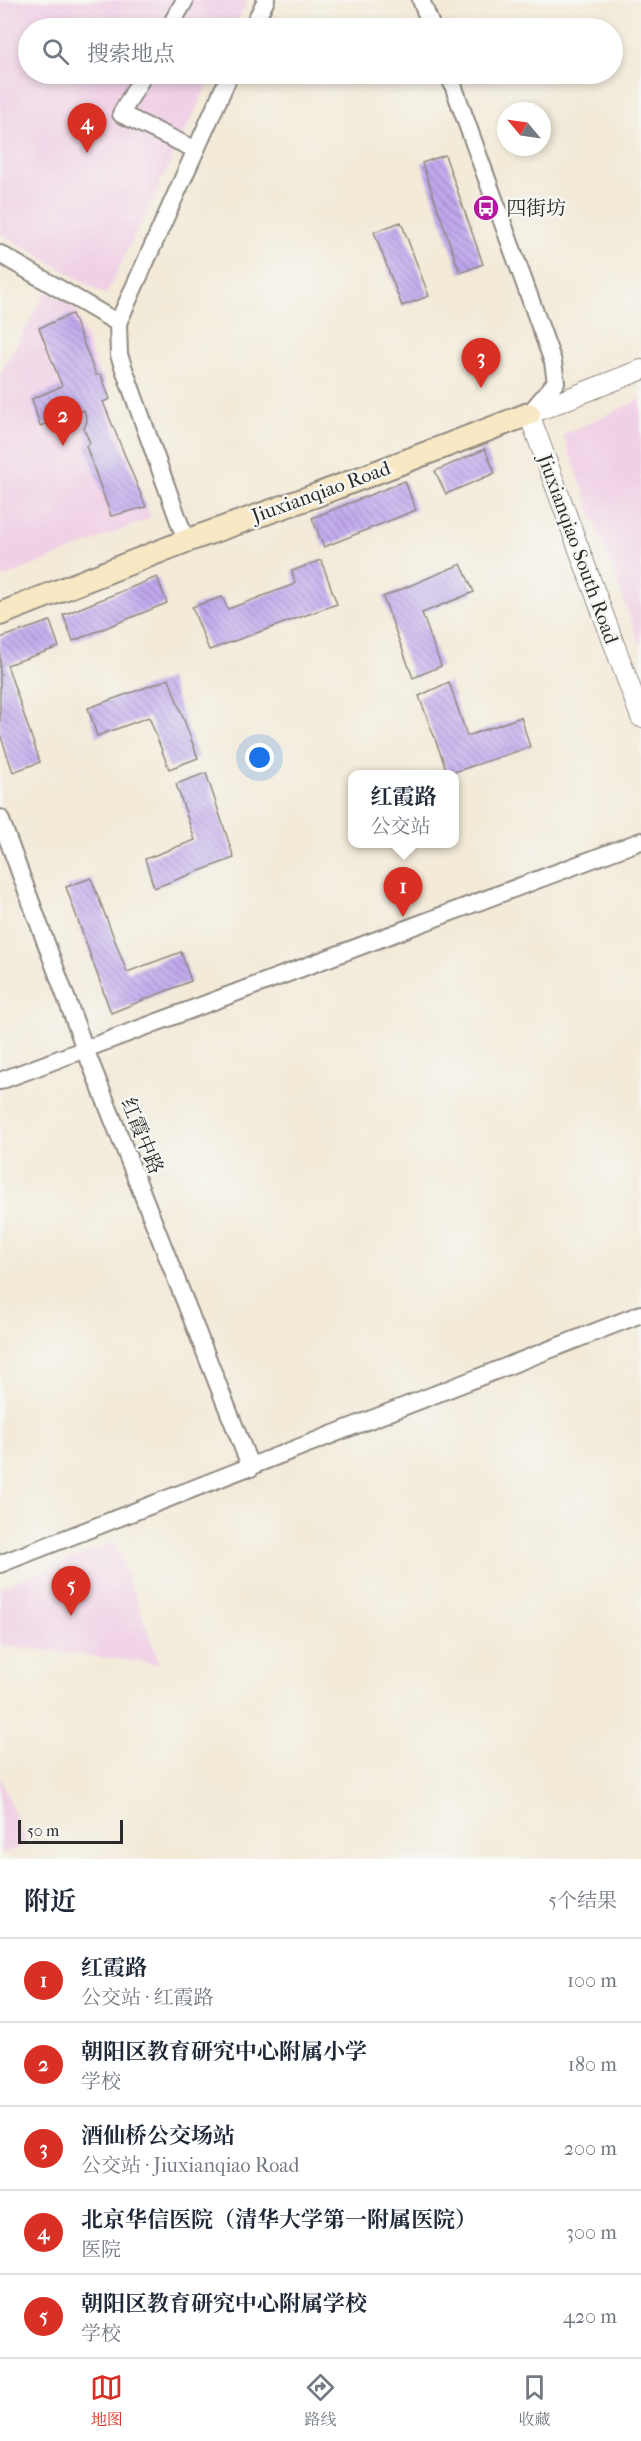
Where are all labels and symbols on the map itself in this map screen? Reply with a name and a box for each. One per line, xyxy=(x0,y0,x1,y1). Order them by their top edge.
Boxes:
north arrow xyxy=(497,102,551,156)
pin: 4 xyxy=(68,104,106,153)
bus stop icon: 四街坊 xyxy=(471,193,501,223)
place label: 四街坊 xyxy=(506,197,566,220)
pin: 3 xyxy=(462,338,500,388)
pin: 2 xyxy=(44,396,82,446)
street label: Jiuxianqiao South Road xyxy=(532,449,623,648)
street label: Jiuxianqiao Road xyxy=(247,456,395,528)
your location xyxy=(245,743,274,772)
pin: 1 xyxy=(384,868,422,917)
street label: 红霞中路 xyxy=(116,1095,168,1177)
pin: 5 xyxy=(52,1566,90,1616)
scale bar xyxy=(18,1817,123,1844)

